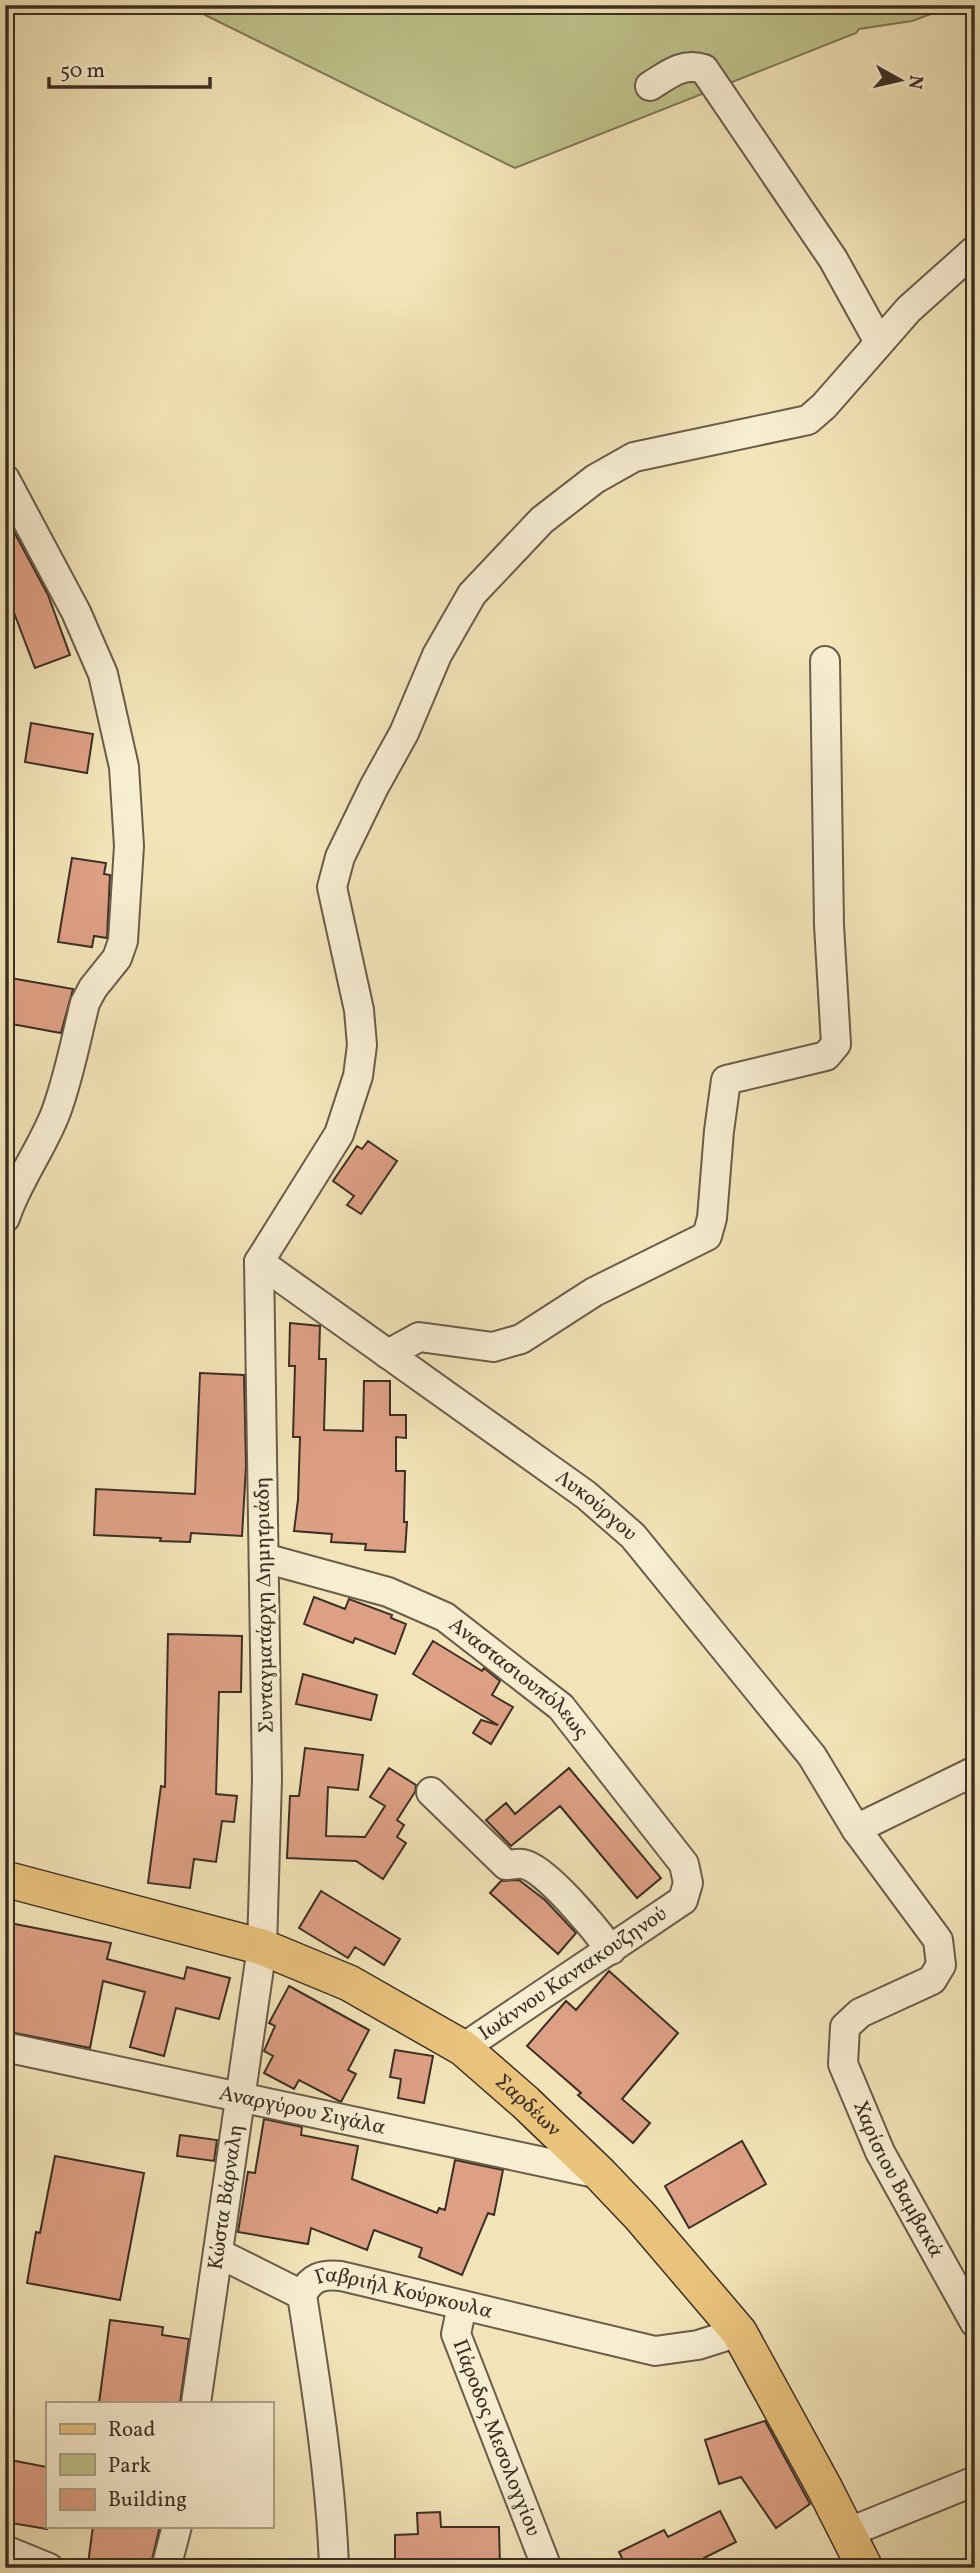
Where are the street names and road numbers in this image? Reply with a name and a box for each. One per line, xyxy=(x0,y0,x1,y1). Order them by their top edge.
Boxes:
street label: Λυκούργου xyxy=(549,1463,643,1548)
street label: Συνταγματάρχη Δημητριάδη xyxy=(248,1476,282,1734)
street label: Αναστασιουπόλεως xyxy=(443,1611,595,1745)
street label: Ιωάννου Καντακουζηνού xyxy=(473,1900,673,2048)
street label: Σαρδέων xyxy=(489,2068,567,2143)
street label: Αναργύρου Σιγάλα xyxy=(216,2079,389,2142)
street label: Χαρίσιου Βαμβακά xyxy=(846,2096,951,2263)
street label: Κώστα Βάρναλη xyxy=(201,2122,251,2272)
street label: Γαβριήλ Κούρκουλα xyxy=(311,2261,496,2326)
street label: Πάροδος Μεσολογγίου xyxy=(445,2335,548,2540)

